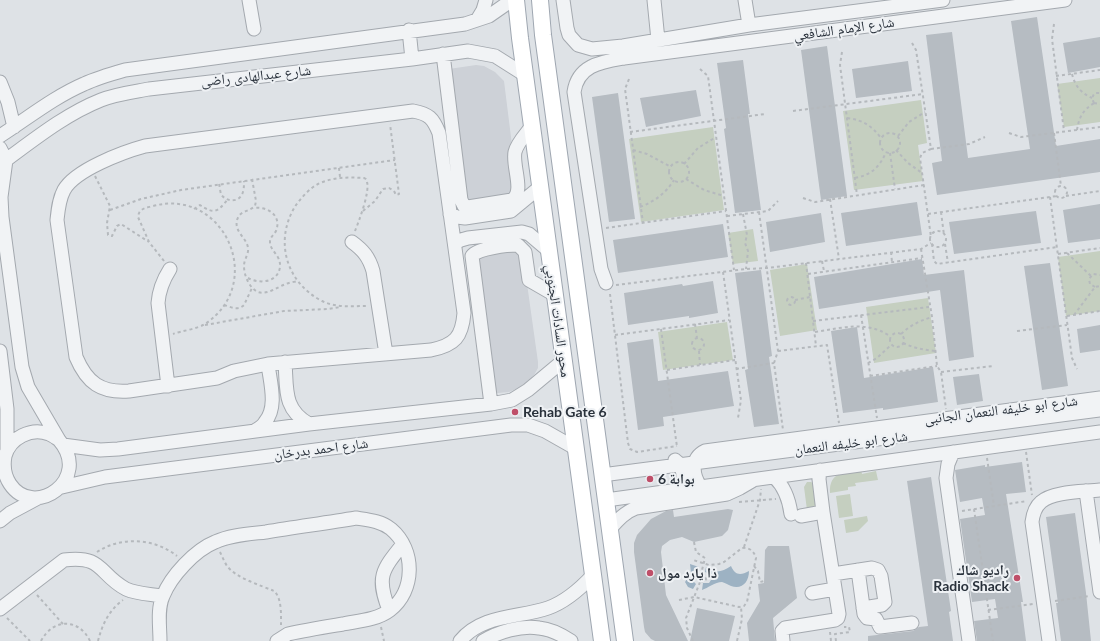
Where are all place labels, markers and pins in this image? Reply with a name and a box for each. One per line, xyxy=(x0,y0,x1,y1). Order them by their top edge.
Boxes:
place label: Rehab Gate 6 xyxy=(523,404,607,420)
marker: Rehab Gate 6 xyxy=(510,407,520,417)
place label: بوابة 6 xyxy=(658,471,695,487)
marker: بوابة 6 xyxy=(645,474,655,484)
place label: راديو شاك Radio Shack xyxy=(933,562,1009,594)
place label: ذا يارد مول xyxy=(658,565,717,581)
marker: ذا يارد مول xyxy=(645,568,655,578)
marker: راديو شاك Radio Shack xyxy=(1012,573,1022,583)

